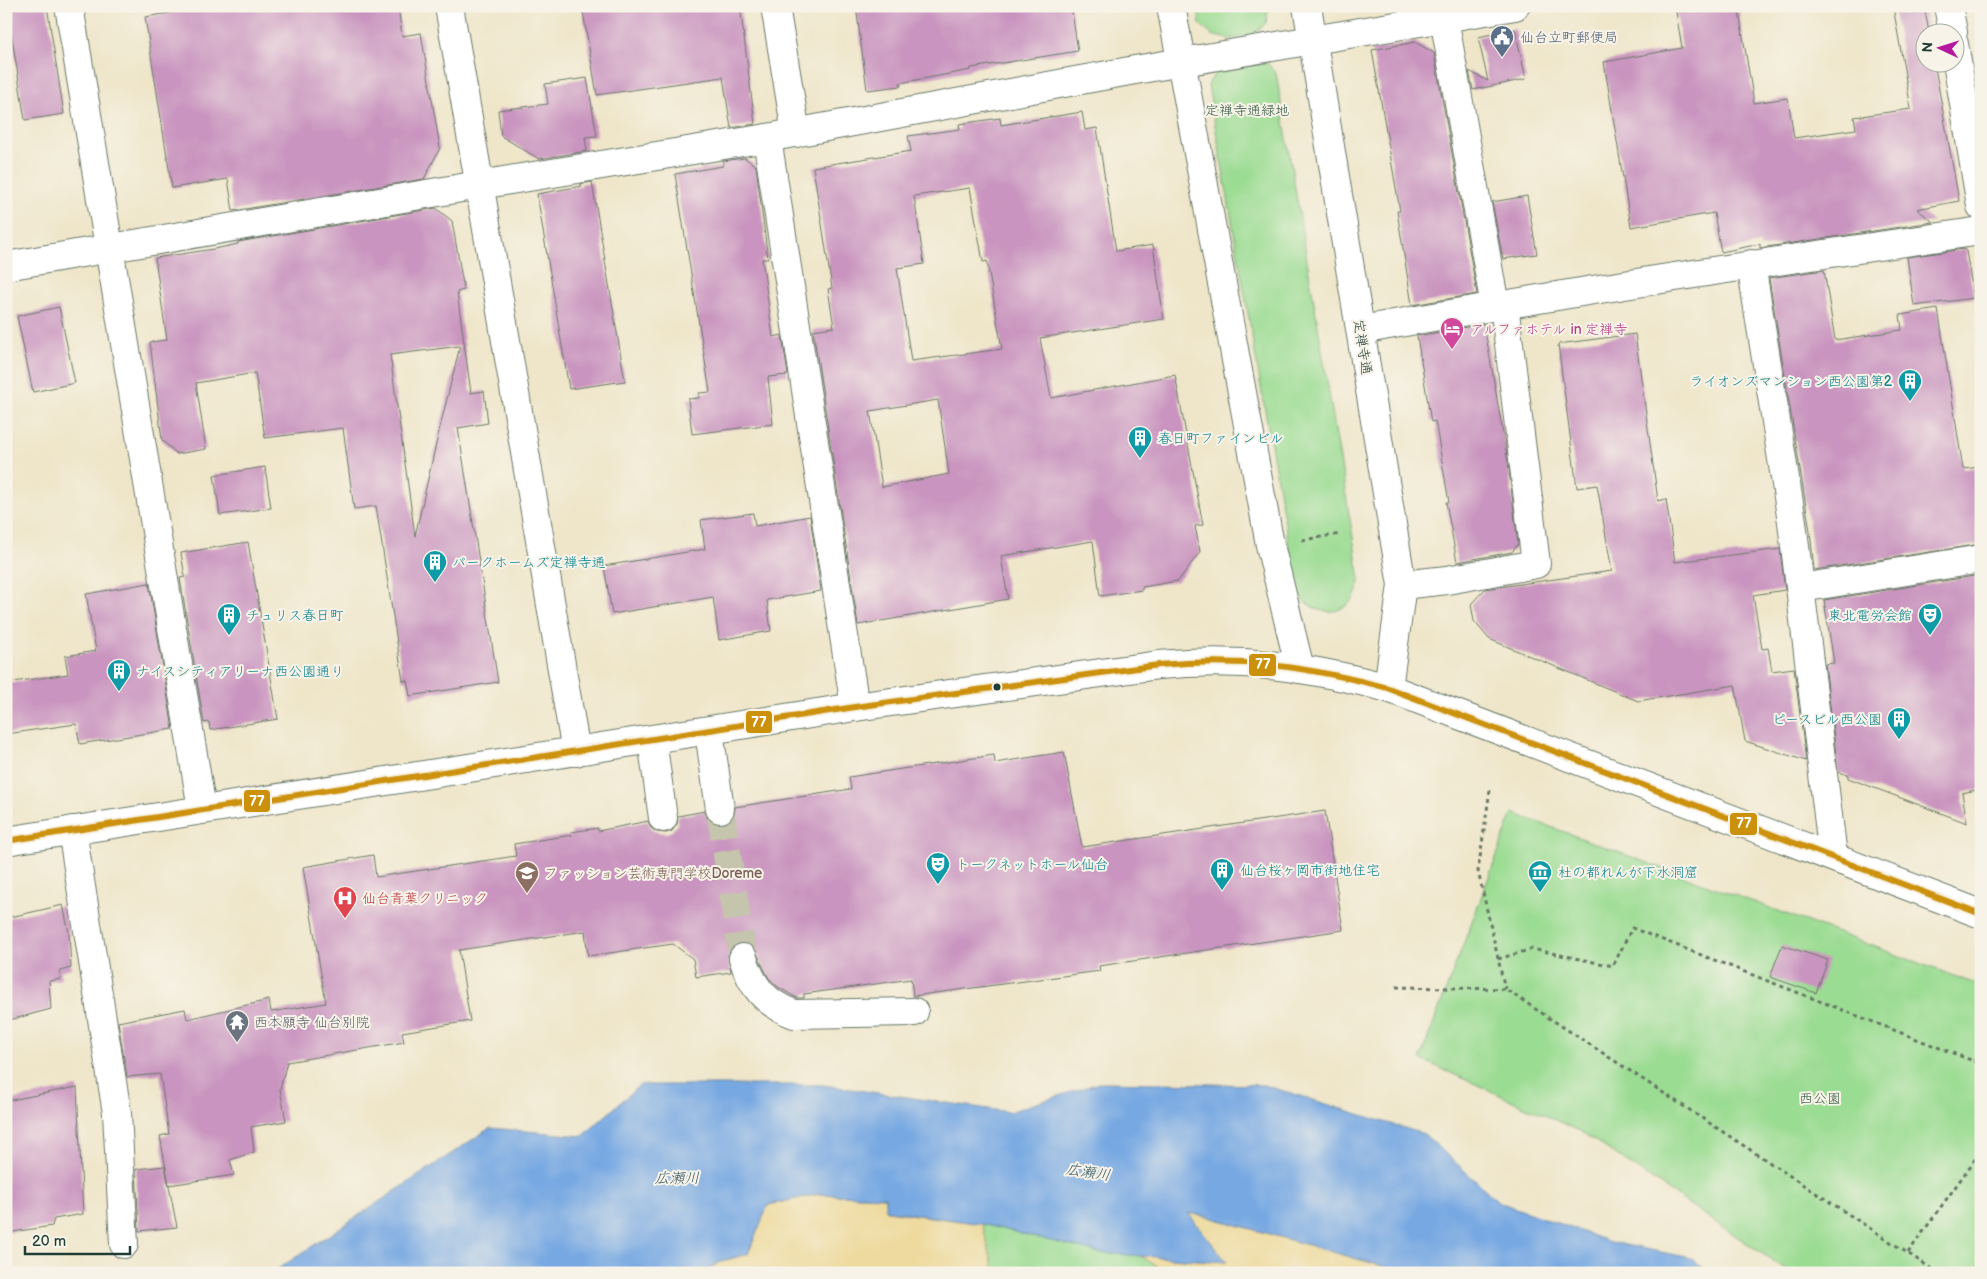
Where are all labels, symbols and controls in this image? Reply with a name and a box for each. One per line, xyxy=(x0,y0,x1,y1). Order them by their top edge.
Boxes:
north arrow xyxy=(1914,22,1964,72)
public building icon: 仙台立町郵便局 xyxy=(1489,24,1515,58)
place label: 仙台立町郵便局 xyxy=(1520,29,1618,46)
text: N xyxy=(1919,41,1936,53)
park label: 定禅寺通緑地 xyxy=(1205,102,1289,119)
hotel icon: アルファホテル in 定禅寺 xyxy=(1439,316,1465,350)
street label: 定禅寺通 xyxy=(1350,318,1375,376)
place label: アルファホテル in 定禅寺 xyxy=(1470,321,1627,338)
building icon: ライオンズマンション西公園第2 xyxy=(1897,368,1923,402)
place label: ライオンズマンション西公園第2 xyxy=(1689,373,1893,390)
building icon: 春日町ファインビル xyxy=(1127,425,1153,459)
place label: 春日町ファインビル xyxy=(1158,430,1284,447)
building icon: パークホームズ定禅寺通 xyxy=(422,549,448,583)
place label: パークホームズ定禅寺通 xyxy=(452,554,605,571)
building icon: チュリス春日町 xyxy=(216,602,242,636)
theatre icon: 東北電労会館 xyxy=(1917,602,1943,636)
place label: チュリス春日町 xyxy=(246,607,344,624)
place label: 東北電労会館 xyxy=(1828,607,1912,624)
line badge: 77 xyxy=(1248,653,1277,677)
text: 77 xyxy=(1255,656,1271,673)
building icon: ナイスシティアリーナ西公園通り xyxy=(106,658,132,692)
place label: ナイスシティアリーナ西公園通り xyxy=(136,663,344,680)
unlabelled marker xyxy=(992,682,1002,692)
building icon: ピースビル西公園 xyxy=(1886,706,1912,740)
line badge: 77 xyxy=(745,710,773,734)
place label: ピースビル西公園 xyxy=(1772,711,1882,728)
text: 77 xyxy=(751,714,767,731)
line badge: 77 xyxy=(243,789,271,813)
text: 77 xyxy=(249,793,265,810)
line badge: 77 xyxy=(1729,812,1758,836)
text: 77 xyxy=(1736,815,1752,832)
theatre icon: トークネットホール仙台 xyxy=(925,851,951,885)
place label: トークネットホール仙台 xyxy=(956,856,1109,873)
building icon: 仙台桜ヶ岡市街地住宅 xyxy=(1209,857,1235,891)
museum icon: 杜の都れんが下水洞窟 xyxy=(1527,859,1553,893)
school or university icon: ファッション芸術専門学校Doreme xyxy=(514,860,540,894)
place label: 仙台桜ヶ岡市街地住宅 xyxy=(1240,862,1380,879)
place label: 杜の都れんが下水洞窟 xyxy=(1558,864,1698,881)
place label: ファッション芸術専門学校Doreme xyxy=(544,865,762,882)
hospital icon: 仙台青葉クリニック xyxy=(332,885,358,919)
place label: 仙台青葉クリニック xyxy=(362,890,488,907)
temple icon: 西本願寺 仙台別院 xyxy=(224,1009,250,1043)
place label: 西本願寺 仙台別院 xyxy=(254,1014,370,1031)
park label: 西公園 xyxy=(1799,1090,1841,1107)
water label: 広瀬川 xyxy=(1064,1160,1112,1185)
water label: 広瀬川 xyxy=(654,1169,700,1188)
scale bar xyxy=(25,1224,130,1256)
text: 20 m xyxy=(32,1232,66,1251)

